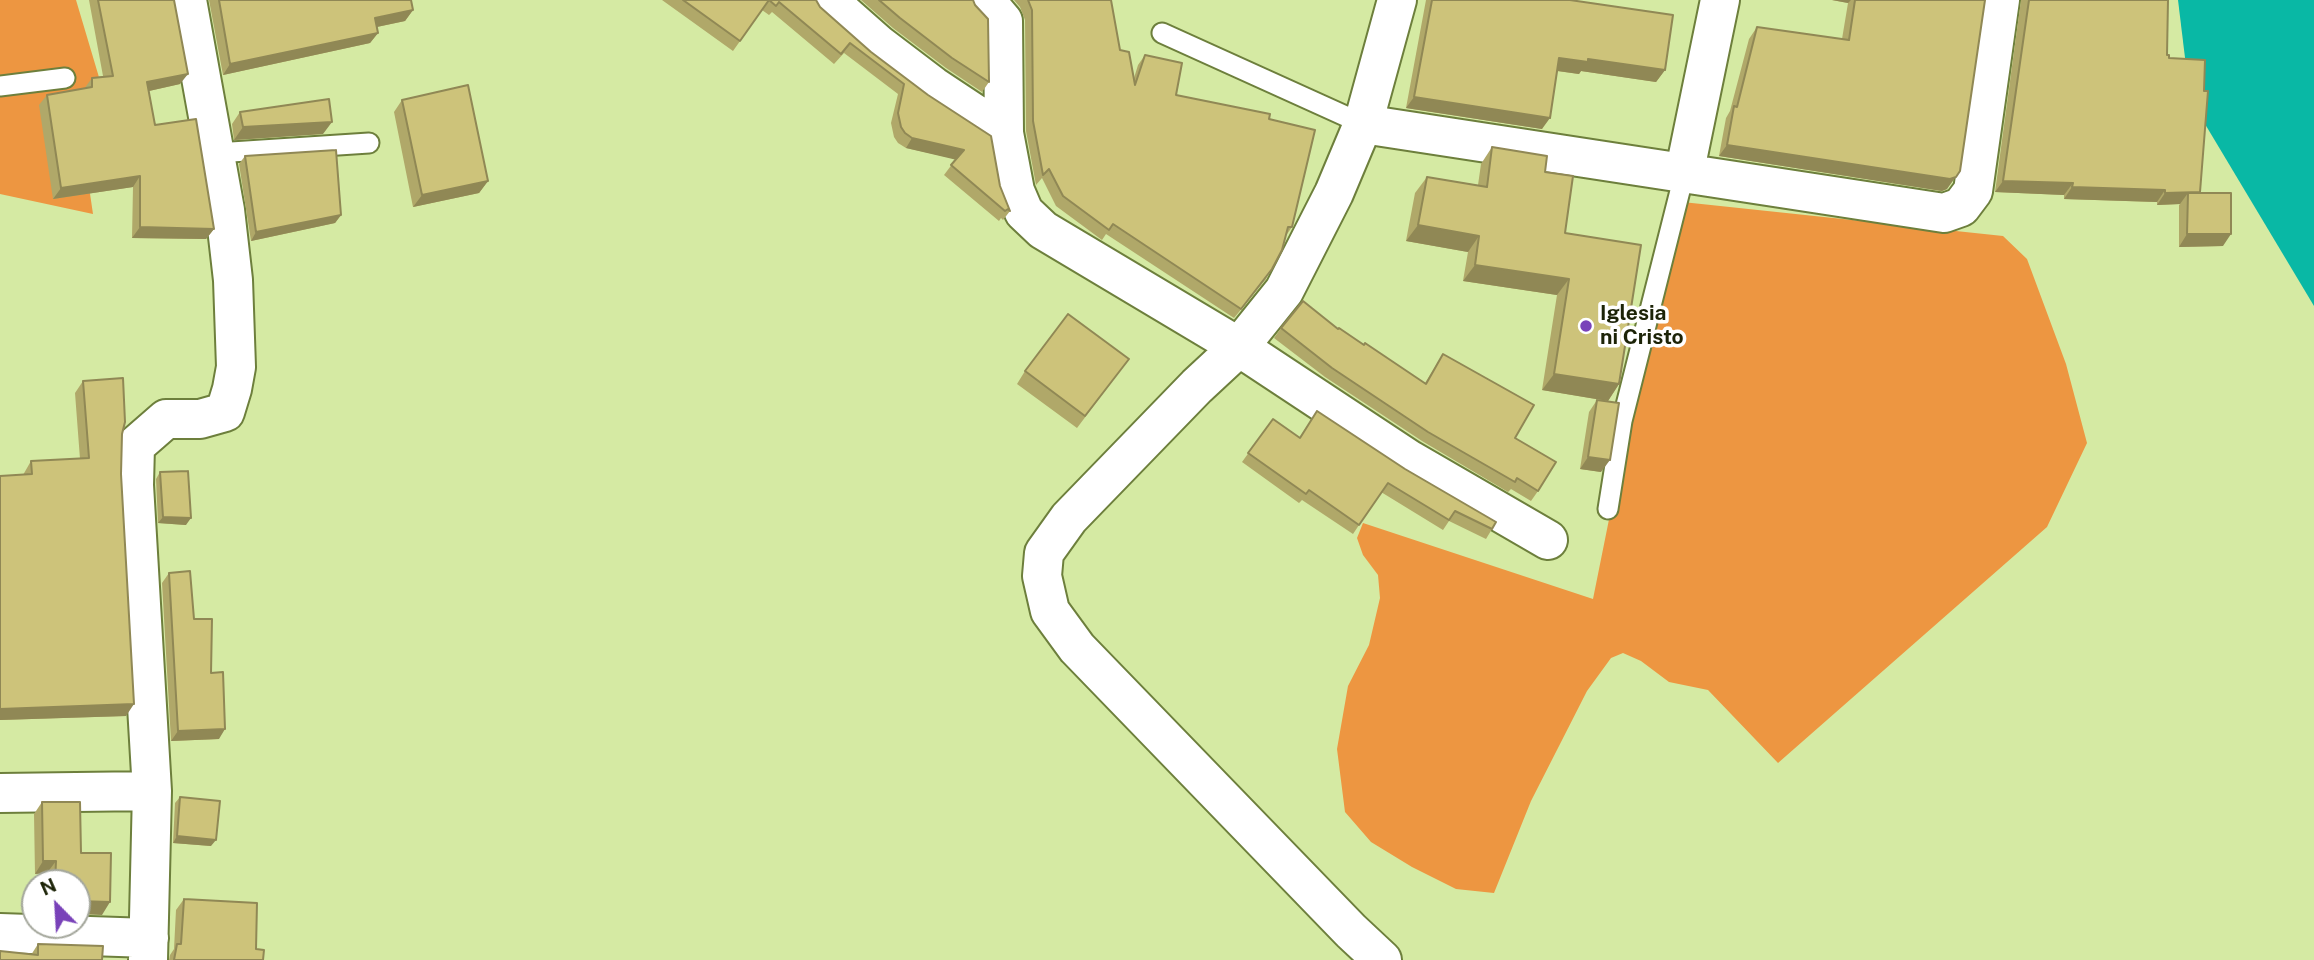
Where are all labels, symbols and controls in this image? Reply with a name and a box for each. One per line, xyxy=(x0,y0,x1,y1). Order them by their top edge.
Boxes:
place label: Iglesia ni Cristo xyxy=(1600,301,1684,351)
marker: Iglesia ni Cristo xyxy=(1578,318,1594,334)
north arrow xyxy=(21,869,91,939)
text: N xyxy=(37,874,60,900)

